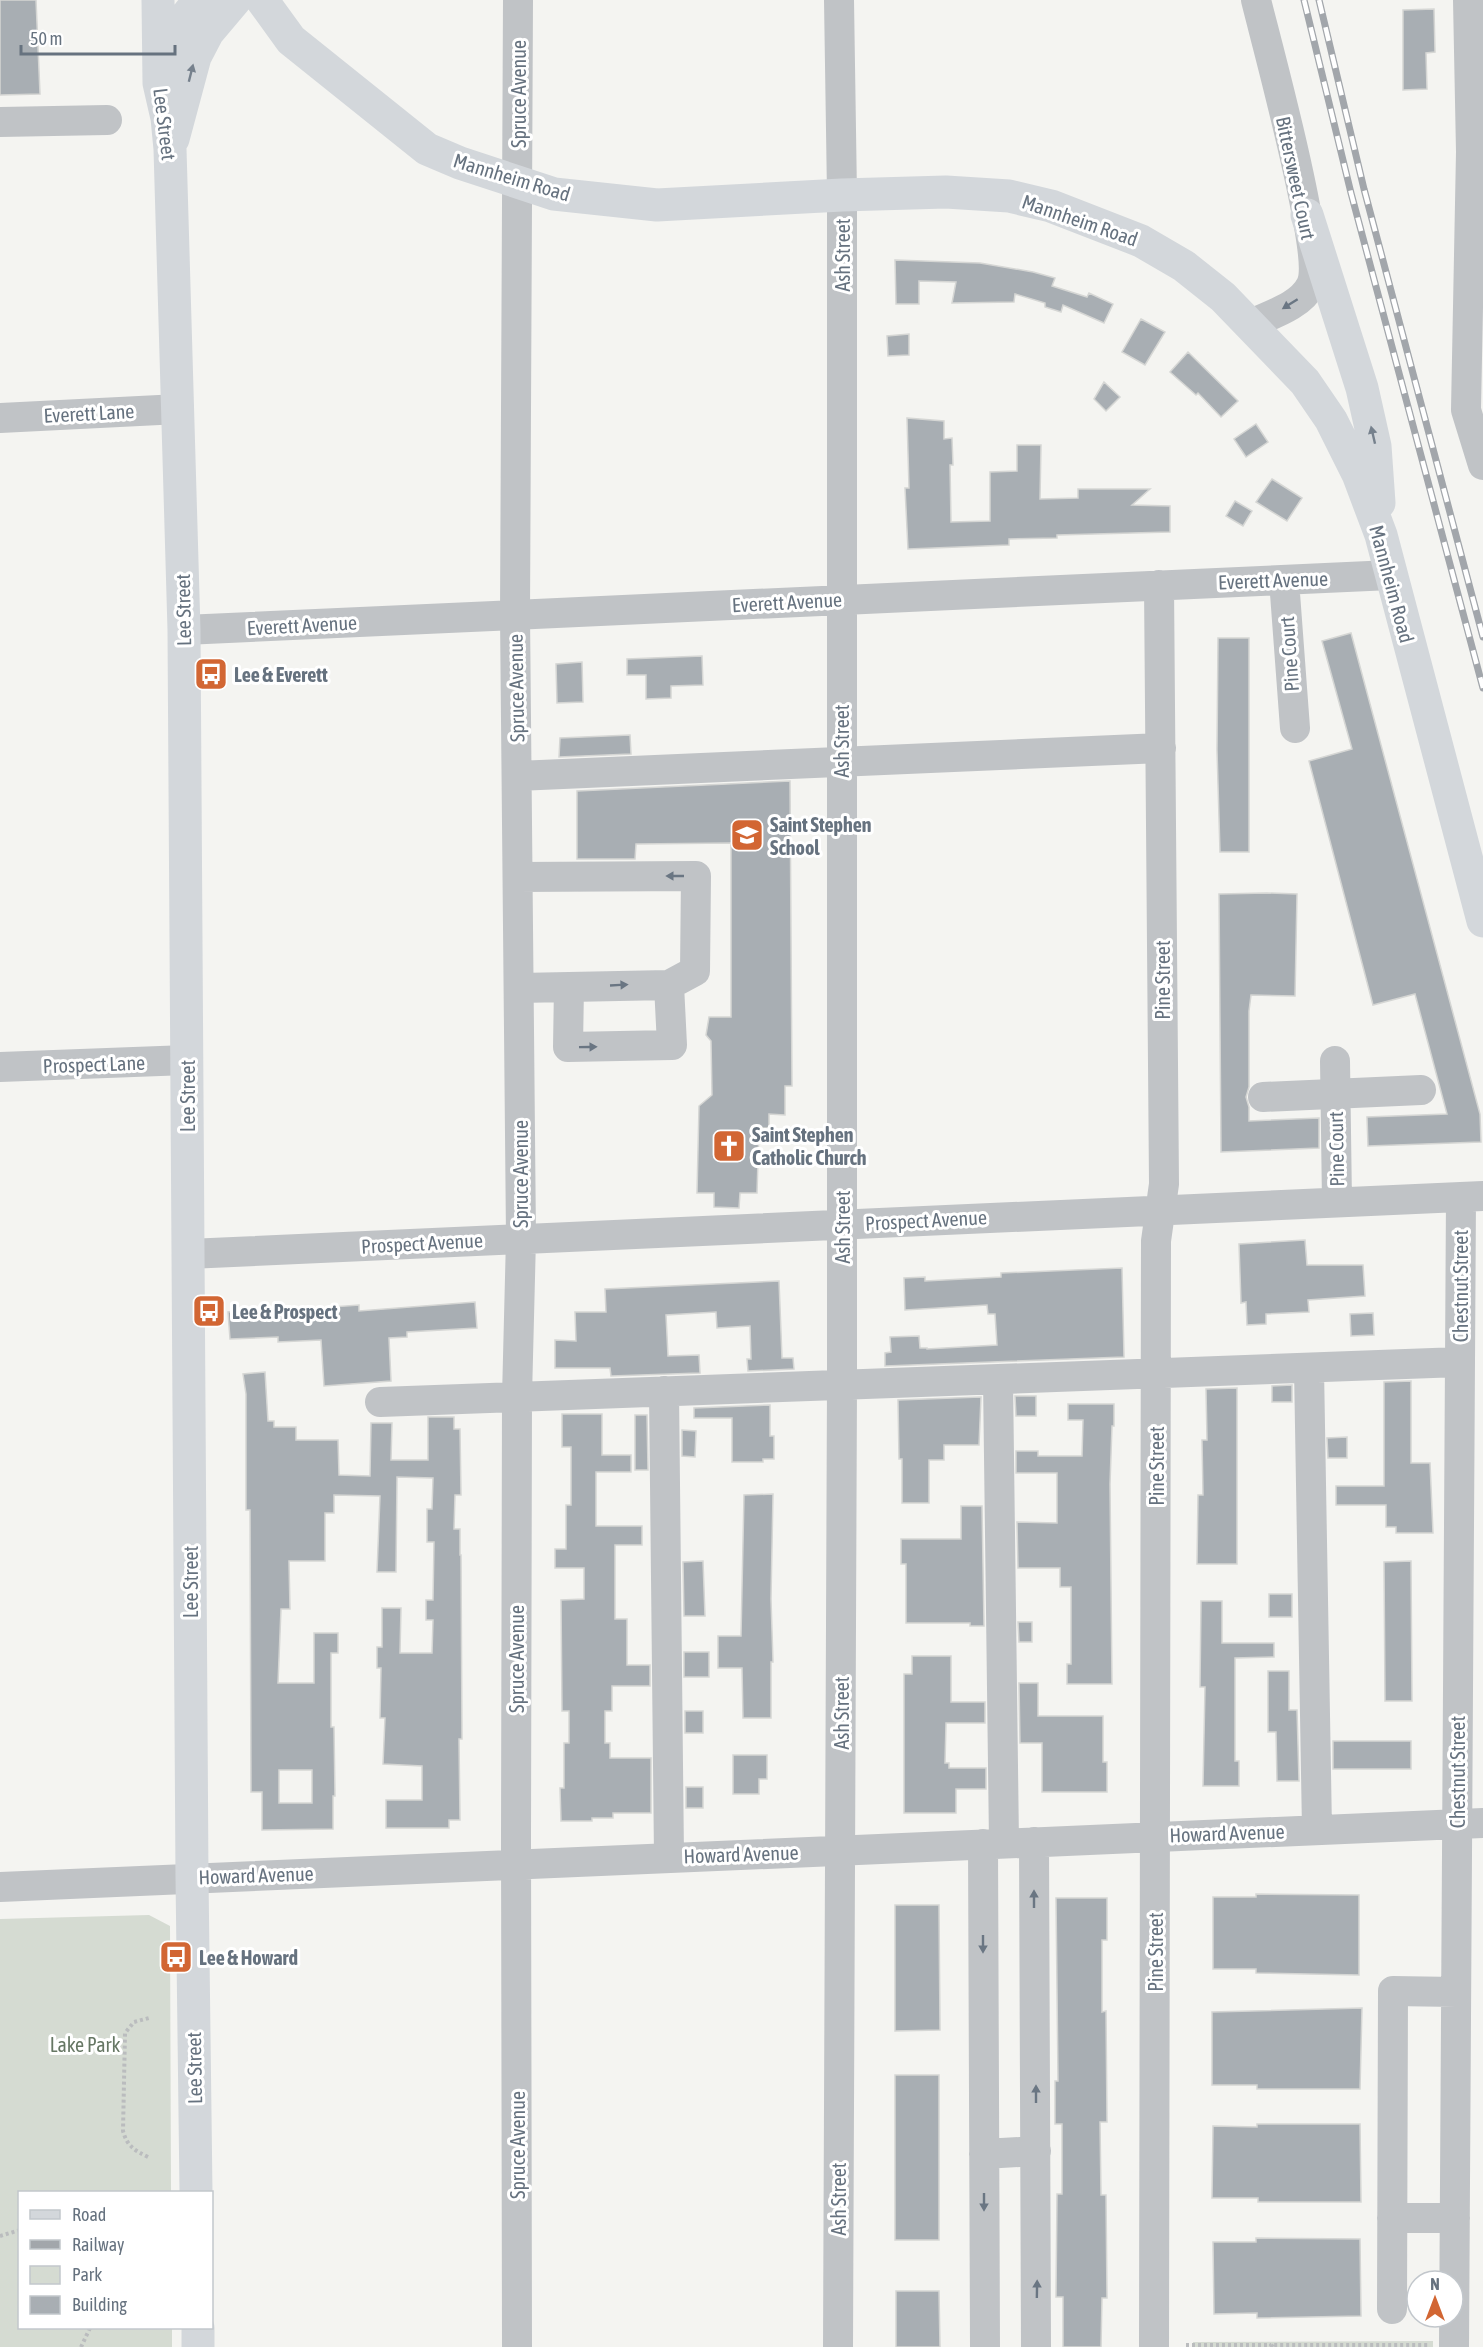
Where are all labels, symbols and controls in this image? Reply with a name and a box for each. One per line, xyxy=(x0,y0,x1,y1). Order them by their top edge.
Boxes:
scale bar xyxy=(21,18,176,56)
text: 50 m xyxy=(30,28,62,49)
street label: Spruce Avenue xyxy=(507,40,530,148)
one-way arrow xyxy=(187,63,197,82)
street label: Lee Street xyxy=(149,87,181,162)
street label: Bittersweet Court xyxy=(1272,114,1320,242)
street label: Mannheim Road xyxy=(451,148,573,206)
street label: Mannheim Road xyxy=(1019,189,1141,251)
street label: Ash Street xyxy=(831,218,854,292)
one-way arrow xyxy=(1282,299,1298,310)
street label: Everett Lane xyxy=(43,399,135,427)
one-way arrow xyxy=(1367,425,1377,444)
street label: Mannheim Road xyxy=(1365,523,1419,645)
street label: Everett Avenue xyxy=(1218,567,1328,593)
street label: Lee Street xyxy=(171,573,195,646)
street label: Everett Avenue xyxy=(731,588,843,616)
street label: Everett Avenue xyxy=(246,611,358,639)
street label: Pine Court xyxy=(1275,616,1303,692)
street label: Spruce Avenue xyxy=(504,634,528,742)
bus stop icon: Lee & Everett xyxy=(193,656,229,692)
place label: Lee & Everett xyxy=(234,663,328,686)
street label: Ash Street xyxy=(830,704,853,778)
place label: Saint Stephen School xyxy=(770,813,872,859)
school or university icon: Saint Stephen School xyxy=(729,817,765,853)
one-way arrow xyxy=(665,871,684,881)
street label: Pine Street xyxy=(1151,940,1174,1020)
one-way arrow xyxy=(610,981,629,990)
one-way arrow xyxy=(578,1042,597,1051)
street label: Prospect Lane xyxy=(42,1051,146,1077)
street label: Lee Street xyxy=(176,1060,199,1132)
street label: Pine Court xyxy=(1324,1111,1348,1187)
street label: Spruce Avenue xyxy=(509,1120,532,1228)
place label: Saint Stephen Catholic Church xyxy=(752,1123,867,1169)
church icon: Saint Stephen Catholic Church xyxy=(711,1128,747,1164)
street label: Ash Street xyxy=(831,1190,854,1264)
street label: Prospect Avenue xyxy=(865,1205,987,1235)
street label: Prospect Avenue xyxy=(361,1228,483,1258)
street label: Chestnut Street xyxy=(1449,1230,1472,1342)
bus stop icon: Lee & Prospect xyxy=(191,1293,227,1329)
place label: Lee & Prospect xyxy=(232,1300,338,1323)
street label: Pine Street xyxy=(1145,1426,1168,1506)
street label: Lee Street xyxy=(179,1546,202,1618)
street label: Spruce Avenue xyxy=(505,1605,528,1713)
street label: Ash Street xyxy=(830,1676,853,1750)
street label: Chestnut Street xyxy=(1446,1716,1469,1828)
street label: Howard Avenue xyxy=(1169,1819,1285,1847)
street label: Howard Avenue xyxy=(683,1840,799,1868)
street label: Howard Avenue xyxy=(198,1861,314,1889)
one-way arrow xyxy=(1029,1889,1039,1908)
street label: Pine Street xyxy=(1144,1912,1167,1992)
one-way arrow xyxy=(978,1935,988,1954)
bus stop icon: Lee & Howard xyxy=(158,1939,194,1975)
place label: Lee & Howard xyxy=(199,1946,298,1969)
street label: Lee Street xyxy=(182,2031,206,2104)
park label: Lake Park xyxy=(50,2033,121,2056)
one-way arrow xyxy=(1031,2084,1041,2103)
street label: Spruce Avenue xyxy=(506,2091,529,2199)
street label: Ash Street xyxy=(827,2162,850,2236)
legend xyxy=(18,2191,213,2329)
one-way arrow xyxy=(979,2193,989,2212)
text: Road xyxy=(72,2204,106,2225)
text: Railway xyxy=(72,2234,124,2255)
text: Park xyxy=(72,2264,102,2285)
north arrow xyxy=(1405,2269,1465,2329)
text: N xyxy=(1430,2275,1440,2293)
one-way arrow xyxy=(1032,2279,1042,2298)
text: Building xyxy=(72,2294,127,2315)

